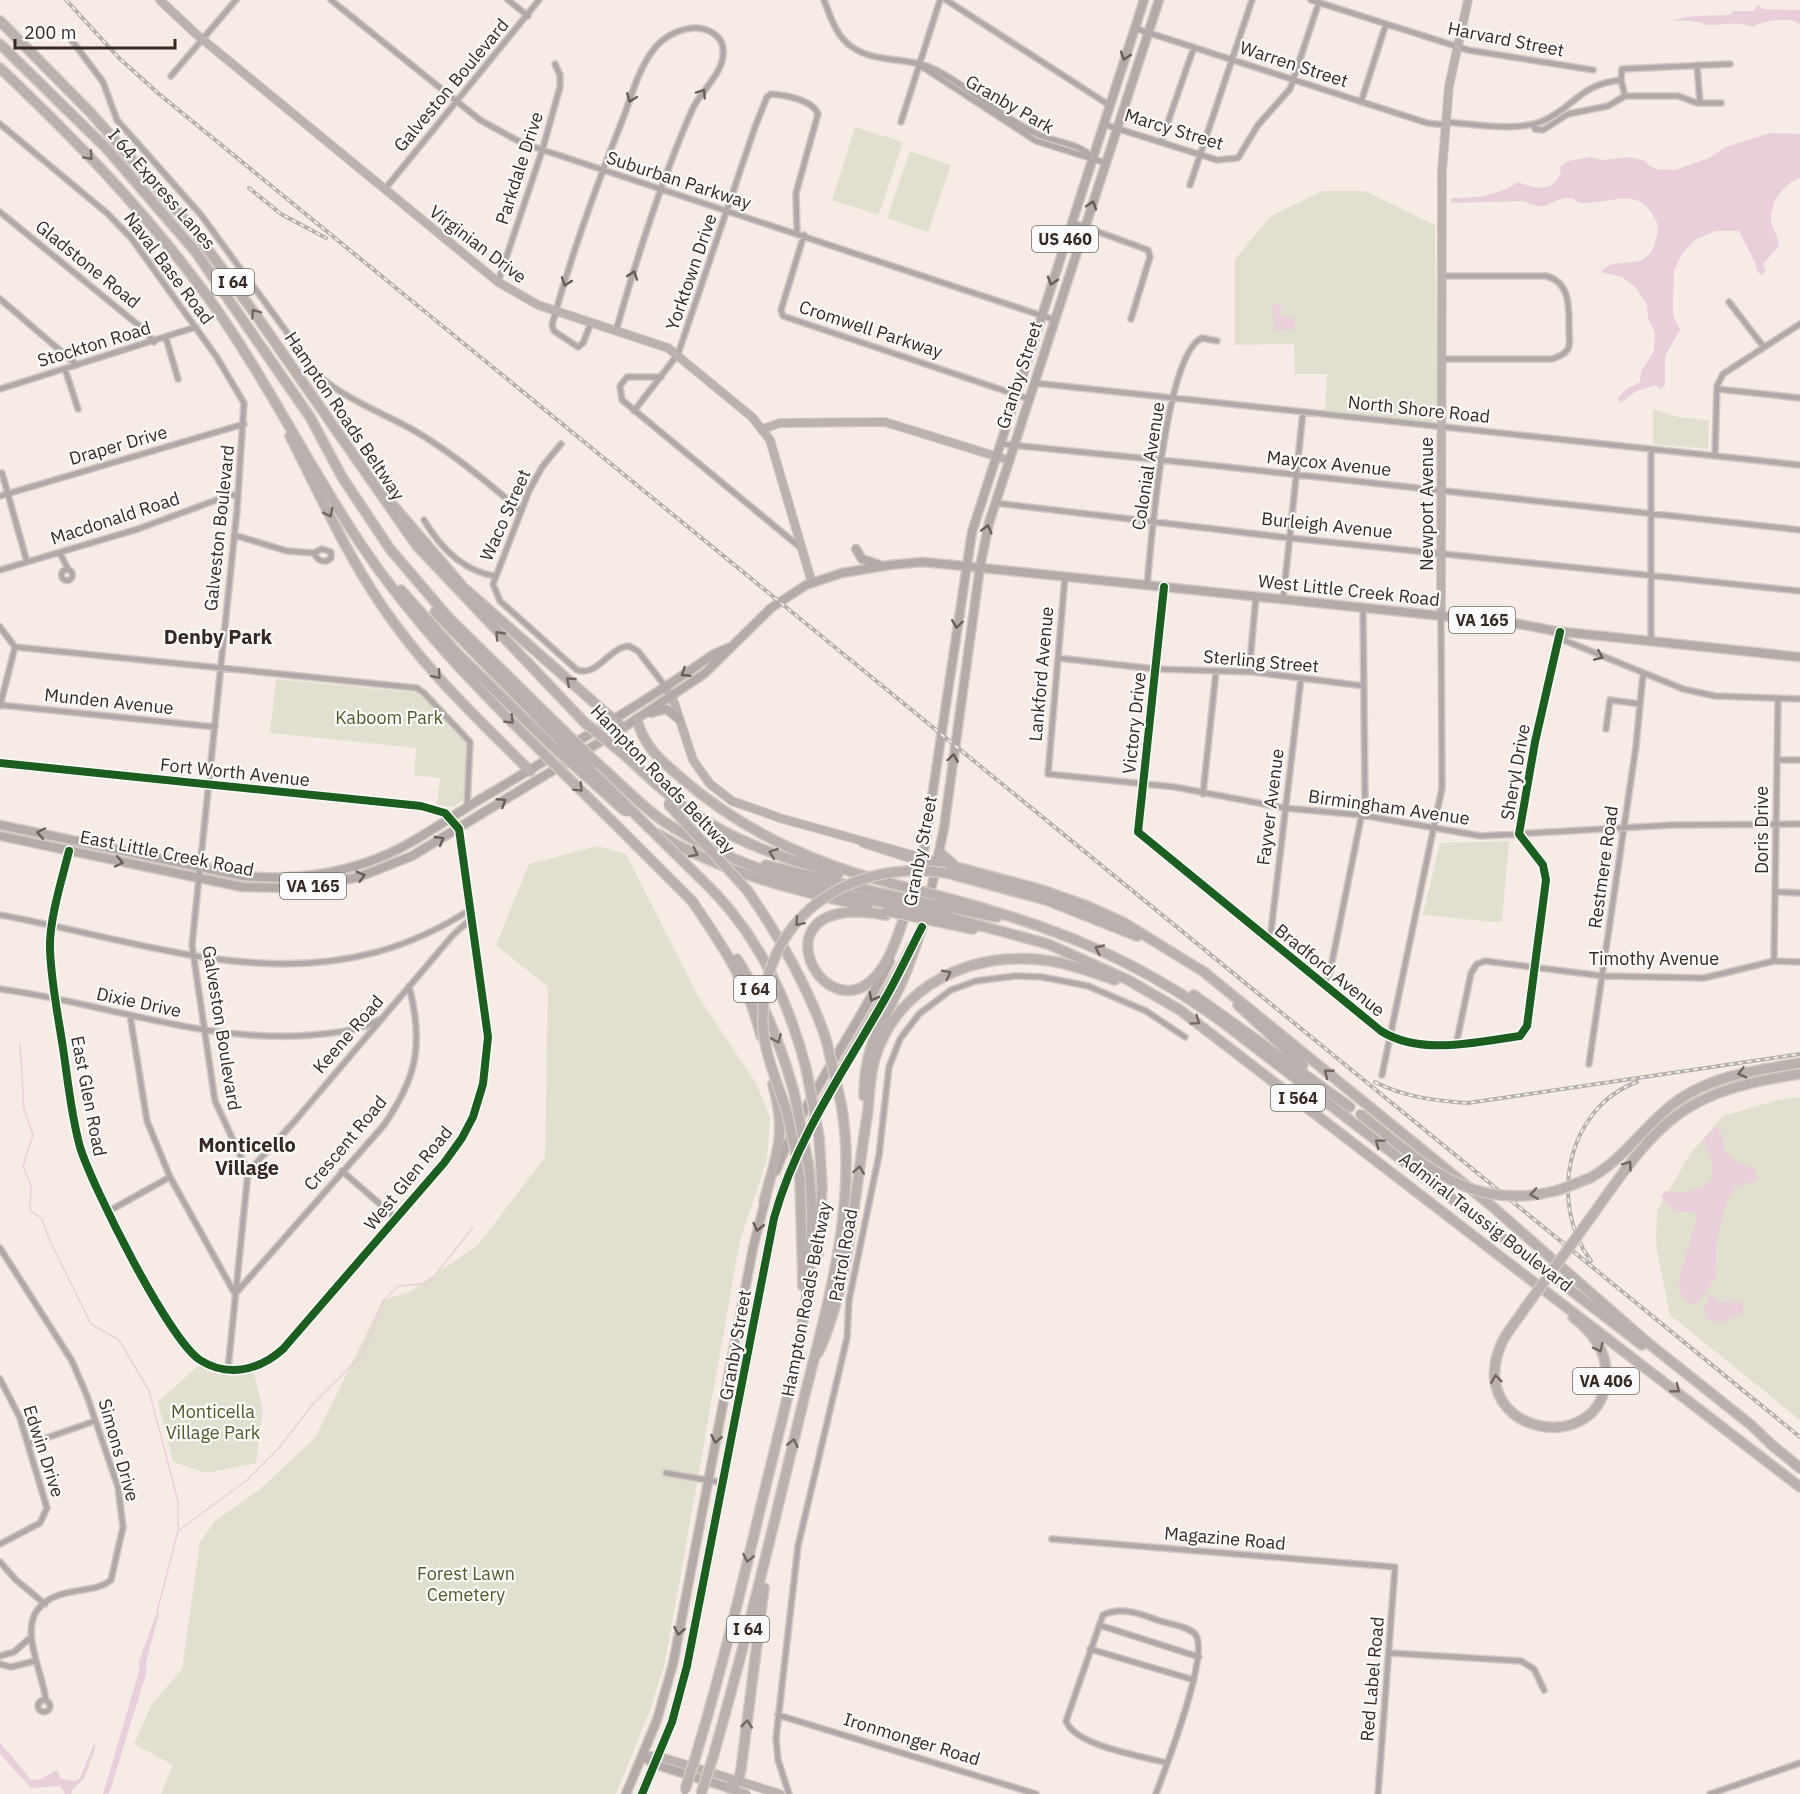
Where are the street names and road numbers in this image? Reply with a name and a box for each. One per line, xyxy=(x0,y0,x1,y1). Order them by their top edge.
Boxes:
street label: Galveston Boulevard xyxy=(389,14,513,156)
street label: Harvard Street xyxy=(1446,16,1566,62)
street label: Warren Street xyxy=(1237,36,1351,92)
street label: Granby Park xyxy=(961,69,1059,139)
street label: Marcy Street xyxy=(1122,103,1226,155)
street label: Parkdale Drive xyxy=(490,109,548,227)
street label: I 64 Express Lanes xyxy=(103,124,221,254)
street label: Suburban Parkway xyxy=(604,146,754,214)
street label: Virginian Drive xyxy=(425,200,531,288)
street label: Naval Base Road xyxy=(119,207,219,329)
street label: Yorktown Drive xyxy=(660,210,722,333)
street label: Gladstone Road xyxy=(31,215,145,313)
road number: US 460 xyxy=(1032,226,1098,252)
road number: I 64 xyxy=(212,269,254,295)
street label: Cromwell Parkway xyxy=(796,295,946,363)
street label: Stockton Road xyxy=(35,316,153,372)
street label: Granby Street xyxy=(991,318,1047,432)
street label: Hampton Roads Beltway xyxy=(280,327,410,505)
street label: North Shore Road xyxy=(1347,390,1491,428)
street label: Colonial Avenue xyxy=(1126,400,1170,532)
street label: Draper Drive xyxy=(66,420,170,470)
street label: Newport Avenue xyxy=(1415,437,1438,571)
street label: Galveston Boulevard xyxy=(199,444,239,612)
street label: Maycox Avenue xyxy=(1265,445,1393,481)
street label: Waco Street xyxy=(475,466,535,564)
street label: Macdonald Road xyxy=(47,486,183,550)
street label: Burleigh Avenue xyxy=(1260,507,1394,543)
street label: West Little Creek Road xyxy=(1257,569,1441,611)
street label: Lankford Avenue xyxy=(1024,605,1058,742)
road number: VA 165 xyxy=(1449,607,1515,633)
street label: Sterling Street xyxy=(1202,644,1320,678)
street label: Victory Drive xyxy=(1117,671,1151,775)
street label: Munden Avenue xyxy=(43,683,175,719)
street label: Hampton Roads Beltway xyxy=(586,700,740,858)
street label: Sheryl Drive xyxy=(1495,722,1535,822)
street label: Fayver Avenue xyxy=(1251,747,1289,867)
street label: Fort Worth Avenue xyxy=(159,753,311,791)
street label: Birmingham Avenue xyxy=(1307,784,1471,830)
street label: Doris Drive xyxy=(1750,786,1773,874)
street label: Granby Street xyxy=(898,794,942,908)
street label: Restmere Road xyxy=(1583,804,1623,930)
street label: East Little Creek Road xyxy=(78,825,256,881)
road number: VA 165 xyxy=(280,873,346,899)
street label: Bradford Avenue xyxy=(1270,918,1390,1022)
street label: Galveston Boulevard xyxy=(198,944,246,1112)
street label: Timothy Avenue xyxy=(1589,947,1719,970)
road number: I 64 xyxy=(734,976,776,1002)
street label: Dixie Drive xyxy=(94,982,184,1022)
street label: Keene Road xyxy=(308,990,388,1078)
street label: East Glen Road xyxy=(66,1034,112,1158)
road number: I 564 xyxy=(1271,1085,1325,1111)
street label: Crescent Road xyxy=(298,1091,392,1195)
street label: West Glen Road xyxy=(359,1121,457,1235)
street label: Admiral Taussig Boulevard xyxy=(1395,1147,1577,1297)
street label: Hampton Roads Beltway xyxy=(776,1199,836,1399)
street label: Patrol Road xyxy=(824,1207,862,1303)
street label: Granby Street xyxy=(714,1288,756,1402)
road number: VA 406 xyxy=(1573,1368,1639,1394)
street label: Simons Drive xyxy=(93,1396,145,1504)
street label: Edwin Drive xyxy=(18,1402,70,1500)
street label: Magazine Road xyxy=(1163,1521,1287,1555)
road number: I 64 xyxy=(727,1616,769,1642)
street label: Red Label Road xyxy=(1355,1616,1389,1742)
street label: Ironmonger Road xyxy=(841,1707,983,1771)

